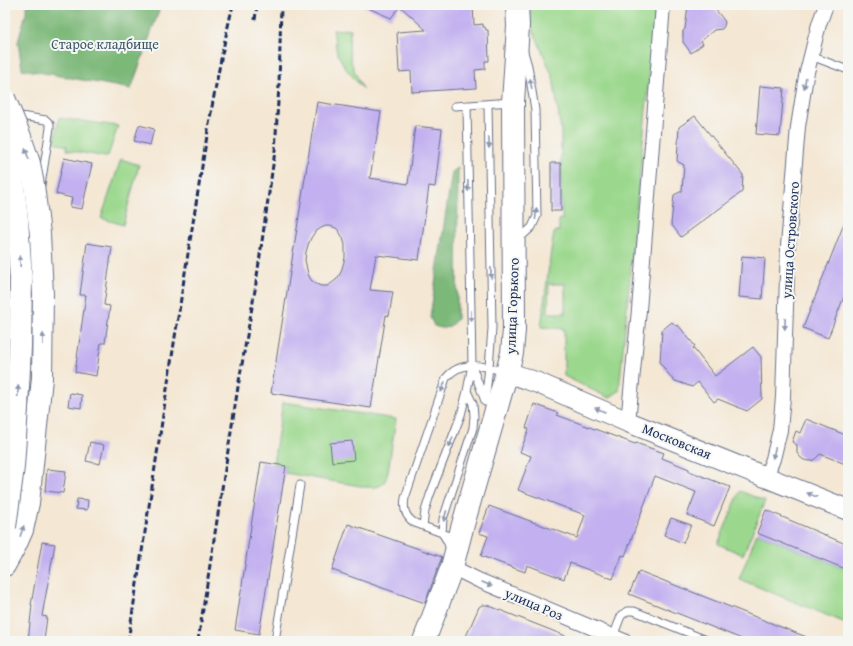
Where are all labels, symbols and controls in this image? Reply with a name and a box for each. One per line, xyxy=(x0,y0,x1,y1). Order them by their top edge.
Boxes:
park label: Старое кладбище xyxy=(51,34,159,54)
one-way arrow xyxy=(802,77,808,89)
one-way arrow xyxy=(528,78,534,90)
one-way arrow xyxy=(486,137,492,150)
one-way arrow xyxy=(24,148,30,160)
one-way arrow xyxy=(465,180,471,193)
street label: улица Островского xyxy=(776,181,804,300)
one-way arrow xyxy=(532,207,539,220)
one-way arrow xyxy=(16,255,23,267)
street label: улица Горького xyxy=(500,257,524,356)
one-way arrow xyxy=(488,267,494,280)
one-way arrow xyxy=(468,310,474,323)
one-way arrow xyxy=(782,318,789,330)
one-way arrow xyxy=(40,332,46,345)
one-way arrow xyxy=(440,381,446,393)
one-way arrow xyxy=(15,384,21,397)
one-way arrow xyxy=(594,406,606,412)
street label: Московская xyxy=(639,418,715,464)
one-way arrow xyxy=(447,436,453,448)
one-way arrow xyxy=(770,447,776,460)
one-way arrow xyxy=(805,492,817,498)
one-way arrow xyxy=(442,510,448,522)
one-way arrow xyxy=(19,525,25,537)
one-way arrow xyxy=(482,581,493,587)
street label: улица Роз xyxy=(501,582,566,625)

